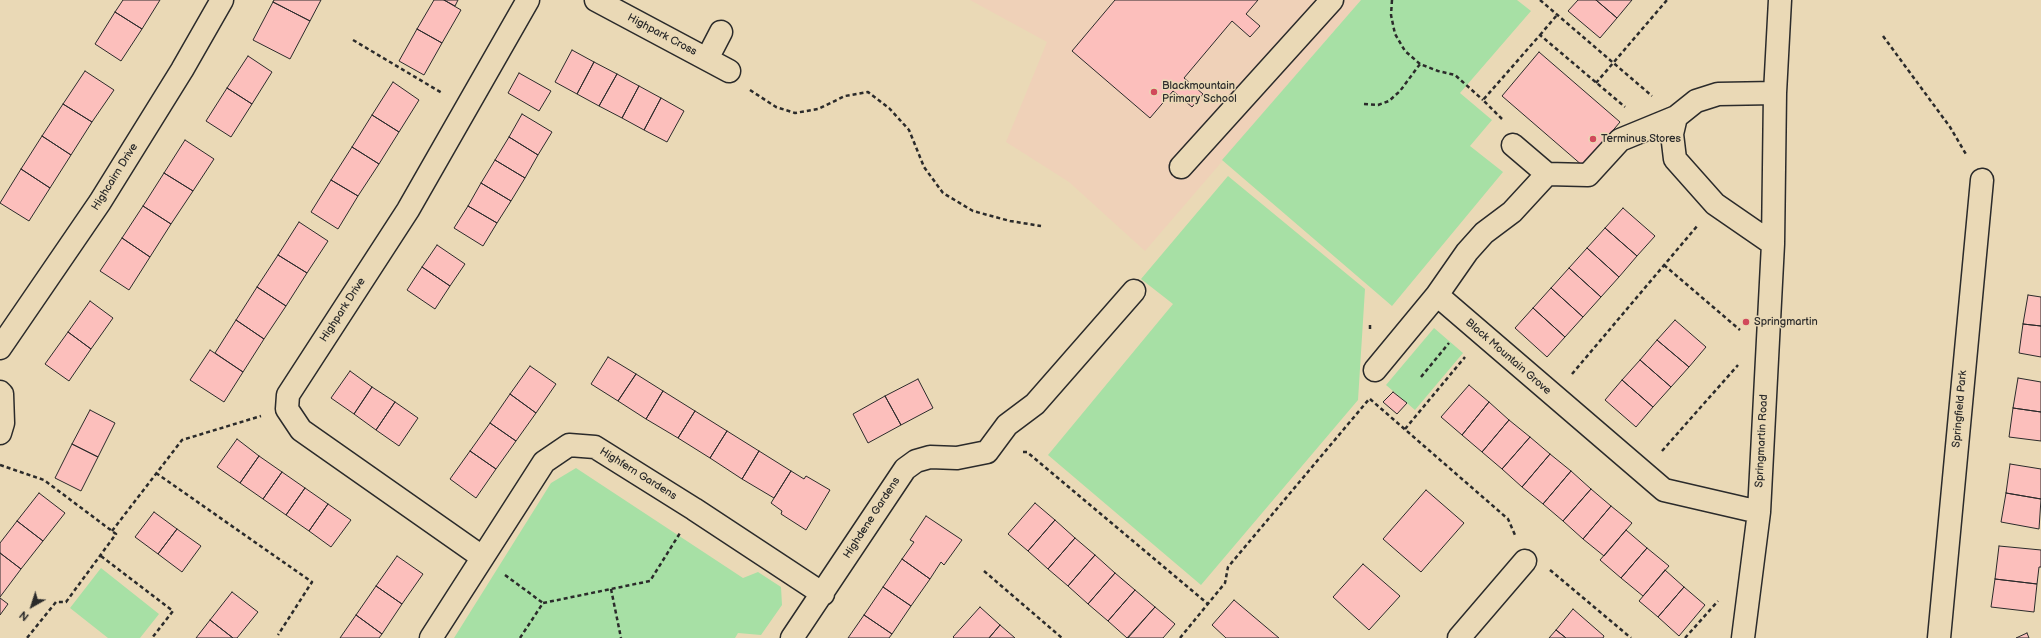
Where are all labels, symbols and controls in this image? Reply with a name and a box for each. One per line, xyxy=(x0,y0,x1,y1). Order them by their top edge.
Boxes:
street label: Highpark Cross xyxy=(625,11,699,59)
place label: Blackmountain Primary School xyxy=(1162,79,1237,105)
marker: Blackmountain Primary School xyxy=(1149,87,1159,97)
place label: Terminus Stores xyxy=(1601,132,1681,146)
marker: Terminus Stores xyxy=(1588,134,1598,144)
street label: Highcairn Drive xyxy=(89,141,141,213)
street label: Highpark Drive xyxy=(317,275,369,345)
place label: Springmartin xyxy=(1754,315,1818,329)
street label: Black Mountain Grove xyxy=(1462,316,1554,398)
marker: Springmartin xyxy=(1741,317,1751,327)
street label: Springfield Park xyxy=(1950,370,1970,448)
street label: Springmartin Road xyxy=(1753,394,1771,488)
street label: Highfern Gardens xyxy=(597,445,679,503)
street label: Highdene Gardens xyxy=(841,475,903,561)
north arrow xyxy=(12,586,52,626)
text: N xyxy=(17,608,31,623)

